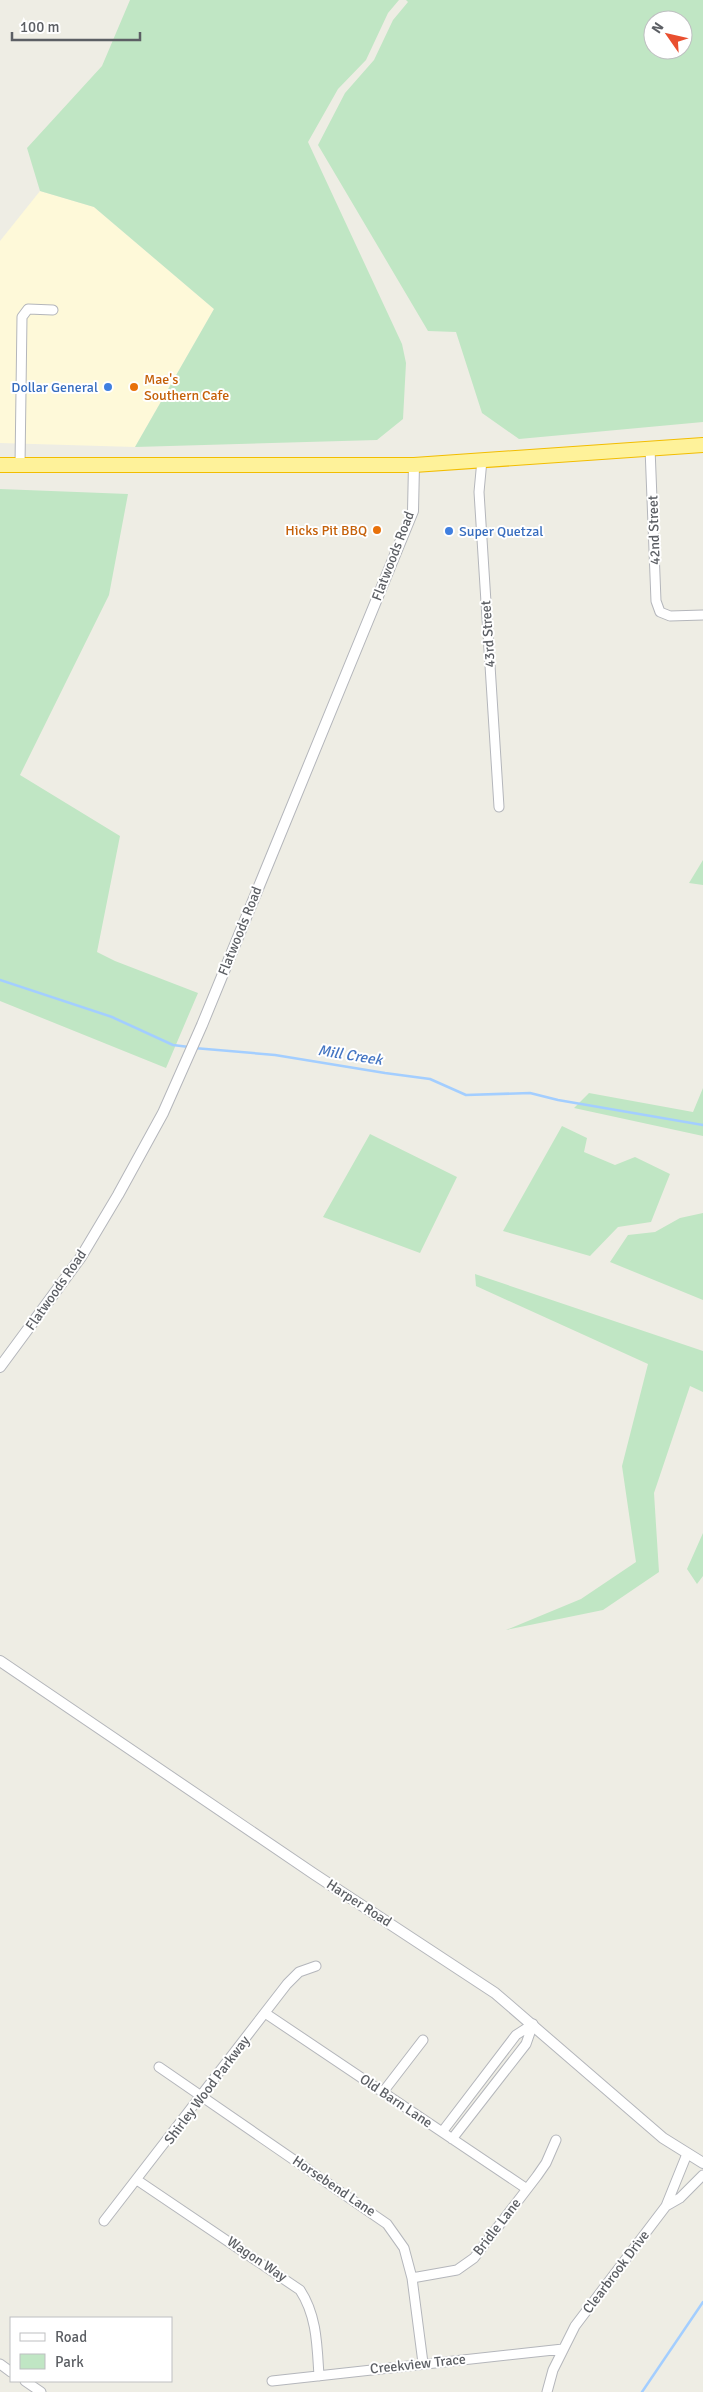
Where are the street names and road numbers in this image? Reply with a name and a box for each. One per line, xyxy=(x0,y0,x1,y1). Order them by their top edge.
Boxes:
street label: 42nd Street xyxy=(644,495,664,565)
street label: Flatwoods Road xyxy=(368,509,418,603)
street label: 43rd Street xyxy=(477,600,499,668)
street label: Flatwoods Road xyxy=(214,884,266,978)
street label: Flatwoods Road xyxy=(22,1246,90,1334)
street label: Harper Road xyxy=(323,1876,395,1930)
street label: Shirley Wood Parkway xyxy=(161,2032,254,2148)
street label: Old Barn Lane xyxy=(356,2070,436,2132)
street label: Horsebend Lane xyxy=(289,2152,379,2220)
street label: Bridle Lane xyxy=(469,2195,525,2259)
street label: Clearbrook Drive xyxy=(579,2227,653,2317)
street label: Wagon Way xyxy=(224,2233,291,2285)
street label: Creekview Trace xyxy=(369,2351,467,2377)

